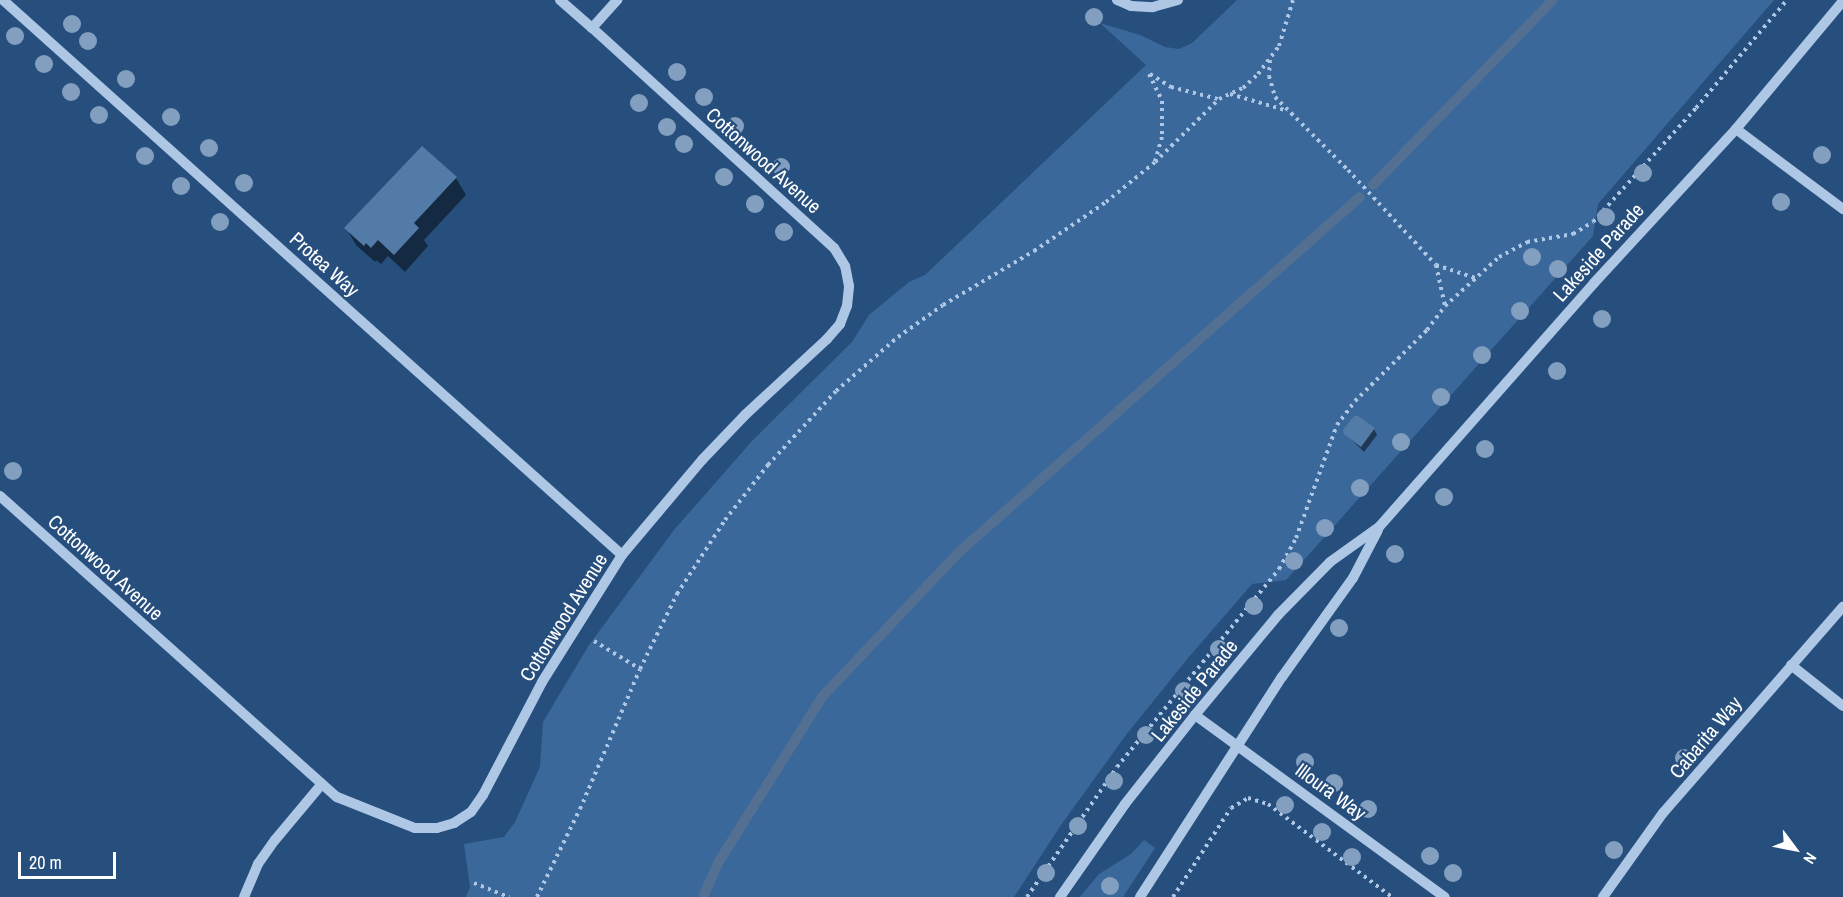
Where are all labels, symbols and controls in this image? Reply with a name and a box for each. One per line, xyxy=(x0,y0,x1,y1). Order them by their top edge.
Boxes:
street label: Cottonwood Avenue xyxy=(701,102,827,218)
street label: Lakeside Parade xyxy=(1548,198,1648,306)
street label: Protea Way xyxy=(285,227,365,301)
street label: Cottonwood Avenue xyxy=(43,509,169,625)
street label: Cottonwood Avenue xyxy=(514,548,612,686)
street label: Lakeside Parade xyxy=(1146,634,1242,746)
street label: Cabarita Way xyxy=(1664,691,1746,783)
street label: Illoura Way xyxy=(1291,757,1371,825)
north arrow xyxy=(1765,819,1825,879)
scale bar xyxy=(21,840,118,878)
text: N xyxy=(1798,849,1822,868)
text: 20 m xyxy=(29,850,62,875)

